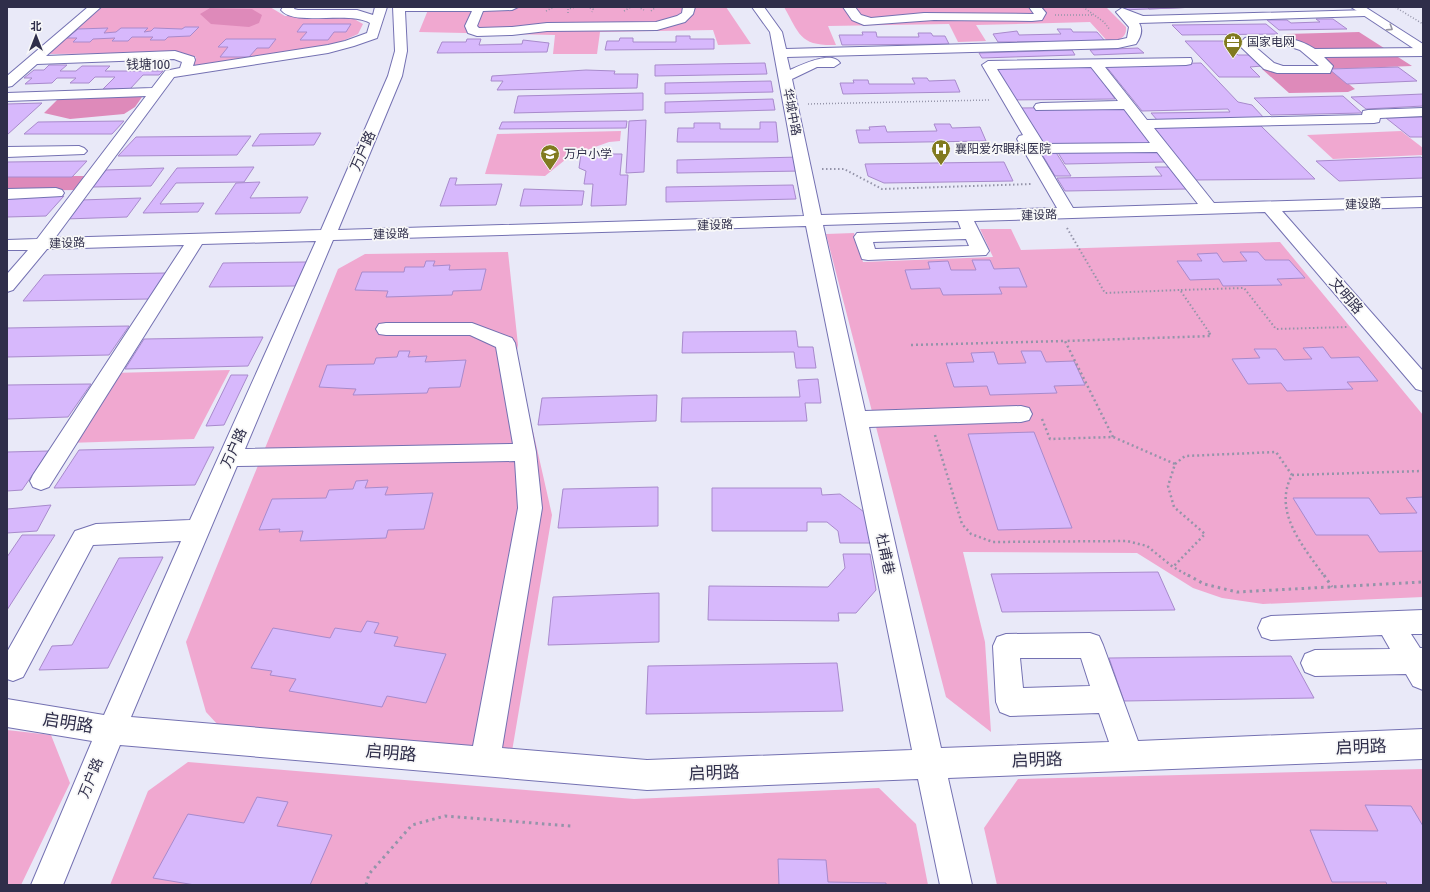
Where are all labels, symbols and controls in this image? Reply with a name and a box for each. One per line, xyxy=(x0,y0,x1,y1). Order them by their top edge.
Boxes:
north arrow xyxy=(16,16,56,56)
text: 北 xyxy=(31,20,42,33)
one-way arrow xyxy=(1386,23,1393,31)
office icon: 国家电网 xyxy=(1222,31,1244,59)
place label: 国家电网 xyxy=(1247,35,1295,49)
district label: 钱塘100 xyxy=(126,57,171,72)
street label: 华城中路 xyxy=(781,87,803,137)
street label: 万户路 xyxy=(347,128,379,174)
hospital icon: 襄阳爱尔眼科医院 xyxy=(930,138,952,166)
place label: 襄阳爱尔眼科医院 xyxy=(955,142,1051,156)
school or university icon: 万户小学 xyxy=(539,143,561,171)
place label: 万户小学 xyxy=(564,147,612,161)
street label: 建设路 xyxy=(1345,196,1381,212)
street label: 建设路 xyxy=(1021,207,1057,223)
street label: 建设路 xyxy=(697,217,733,233)
street label: 建设路 xyxy=(373,226,409,242)
street label: 建设路 xyxy=(49,235,85,251)
street label: 文明路 xyxy=(1326,275,1366,317)
street label: 万户路 xyxy=(218,425,250,471)
street label: 杜甫巷 xyxy=(872,532,898,576)
street label: 启明路 xyxy=(41,709,95,737)
street label: 启明路 xyxy=(1335,736,1387,758)
street label: 启明路 xyxy=(365,740,417,766)
street label: 启明路 xyxy=(1011,749,1063,771)
street label: 万户路 xyxy=(75,755,107,801)
street label: 启明路 xyxy=(688,762,740,784)

